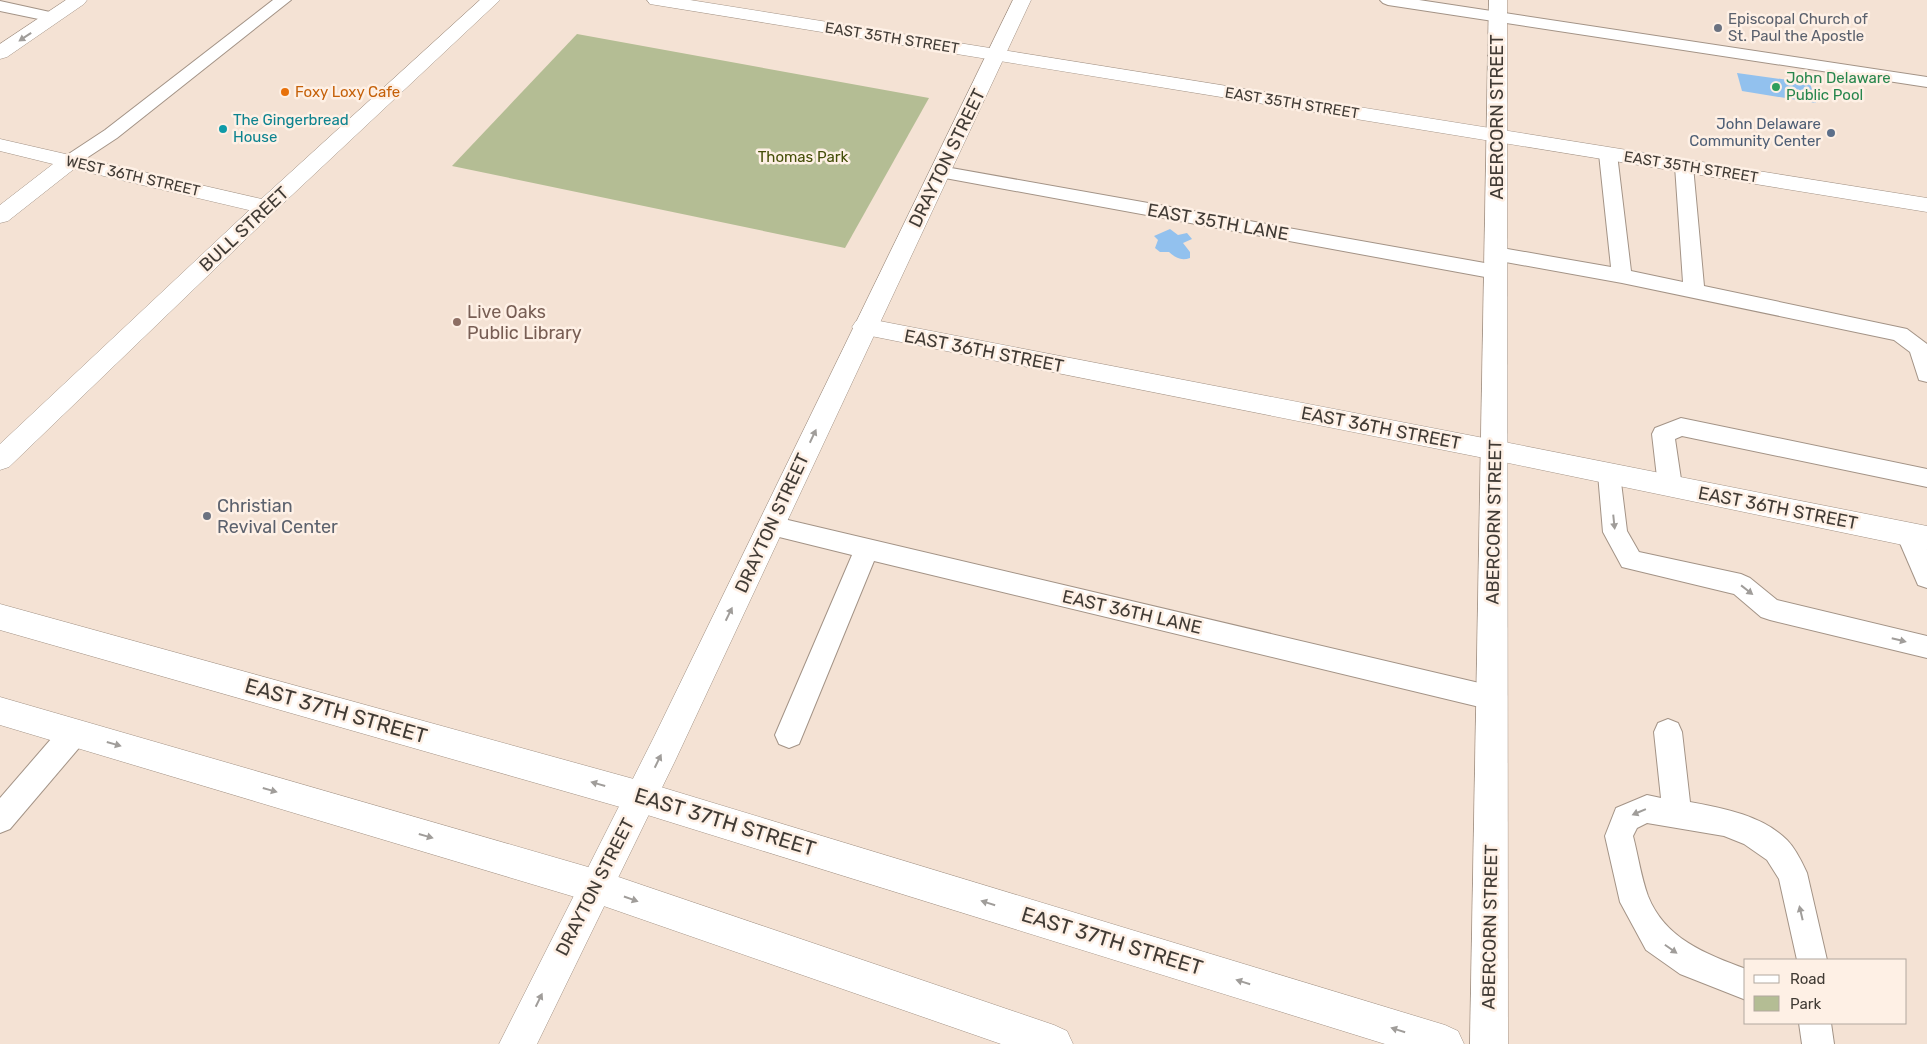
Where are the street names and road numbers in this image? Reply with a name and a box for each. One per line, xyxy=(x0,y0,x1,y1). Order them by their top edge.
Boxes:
street label: EAST 35TH STREET xyxy=(824,18,961,58)
street label: ABERCORN STREET xyxy=(1486,34,1508,200)
street label: EAST 35TH STREET xyxy=(1224,83,1361,123)
street label: DRAYTON STREET xyxy=(904,85,990,231)
street label: EAST 35TH STREET xyxy=(1623,147,1760,187)
street label: WEST 36TH STREET xyxy=(64,152,202,200)
street label: BULL STREET xyxy=(195,182,293,276)
street label: EAST 35TH LANE xyxy=(1146,199,1290,245)
street label: EAST 36TH STREET xyxy=(902,325,1066,377)
street label: EAST 36TH STREET xyxy=(1299,402,1463,454)
street label: ABERCORN STREET xyxy=(1482,439,1506,605)
street label: DRAYTON STREET xyxy=(730,450,814,596)
street label: EAST 36TH STREET xyxy=(1696,482,1860,534)
street label: EAST 36TH LANE xyxy=(1060,585,1204,639)
street label: EAST 37TH STREET xyxy=(242,673,430,748)
street label: EAST 37TH STREET xyxy=(631,782,819,861)
street label: DRAYTON STREET xyxy=(551,815,639,959)
street label: ABERCORN STREET xyxy=(1478,844,1502,1010)
street label: EAST 37TH STREET xyxy=(1018,901,1206,980)

